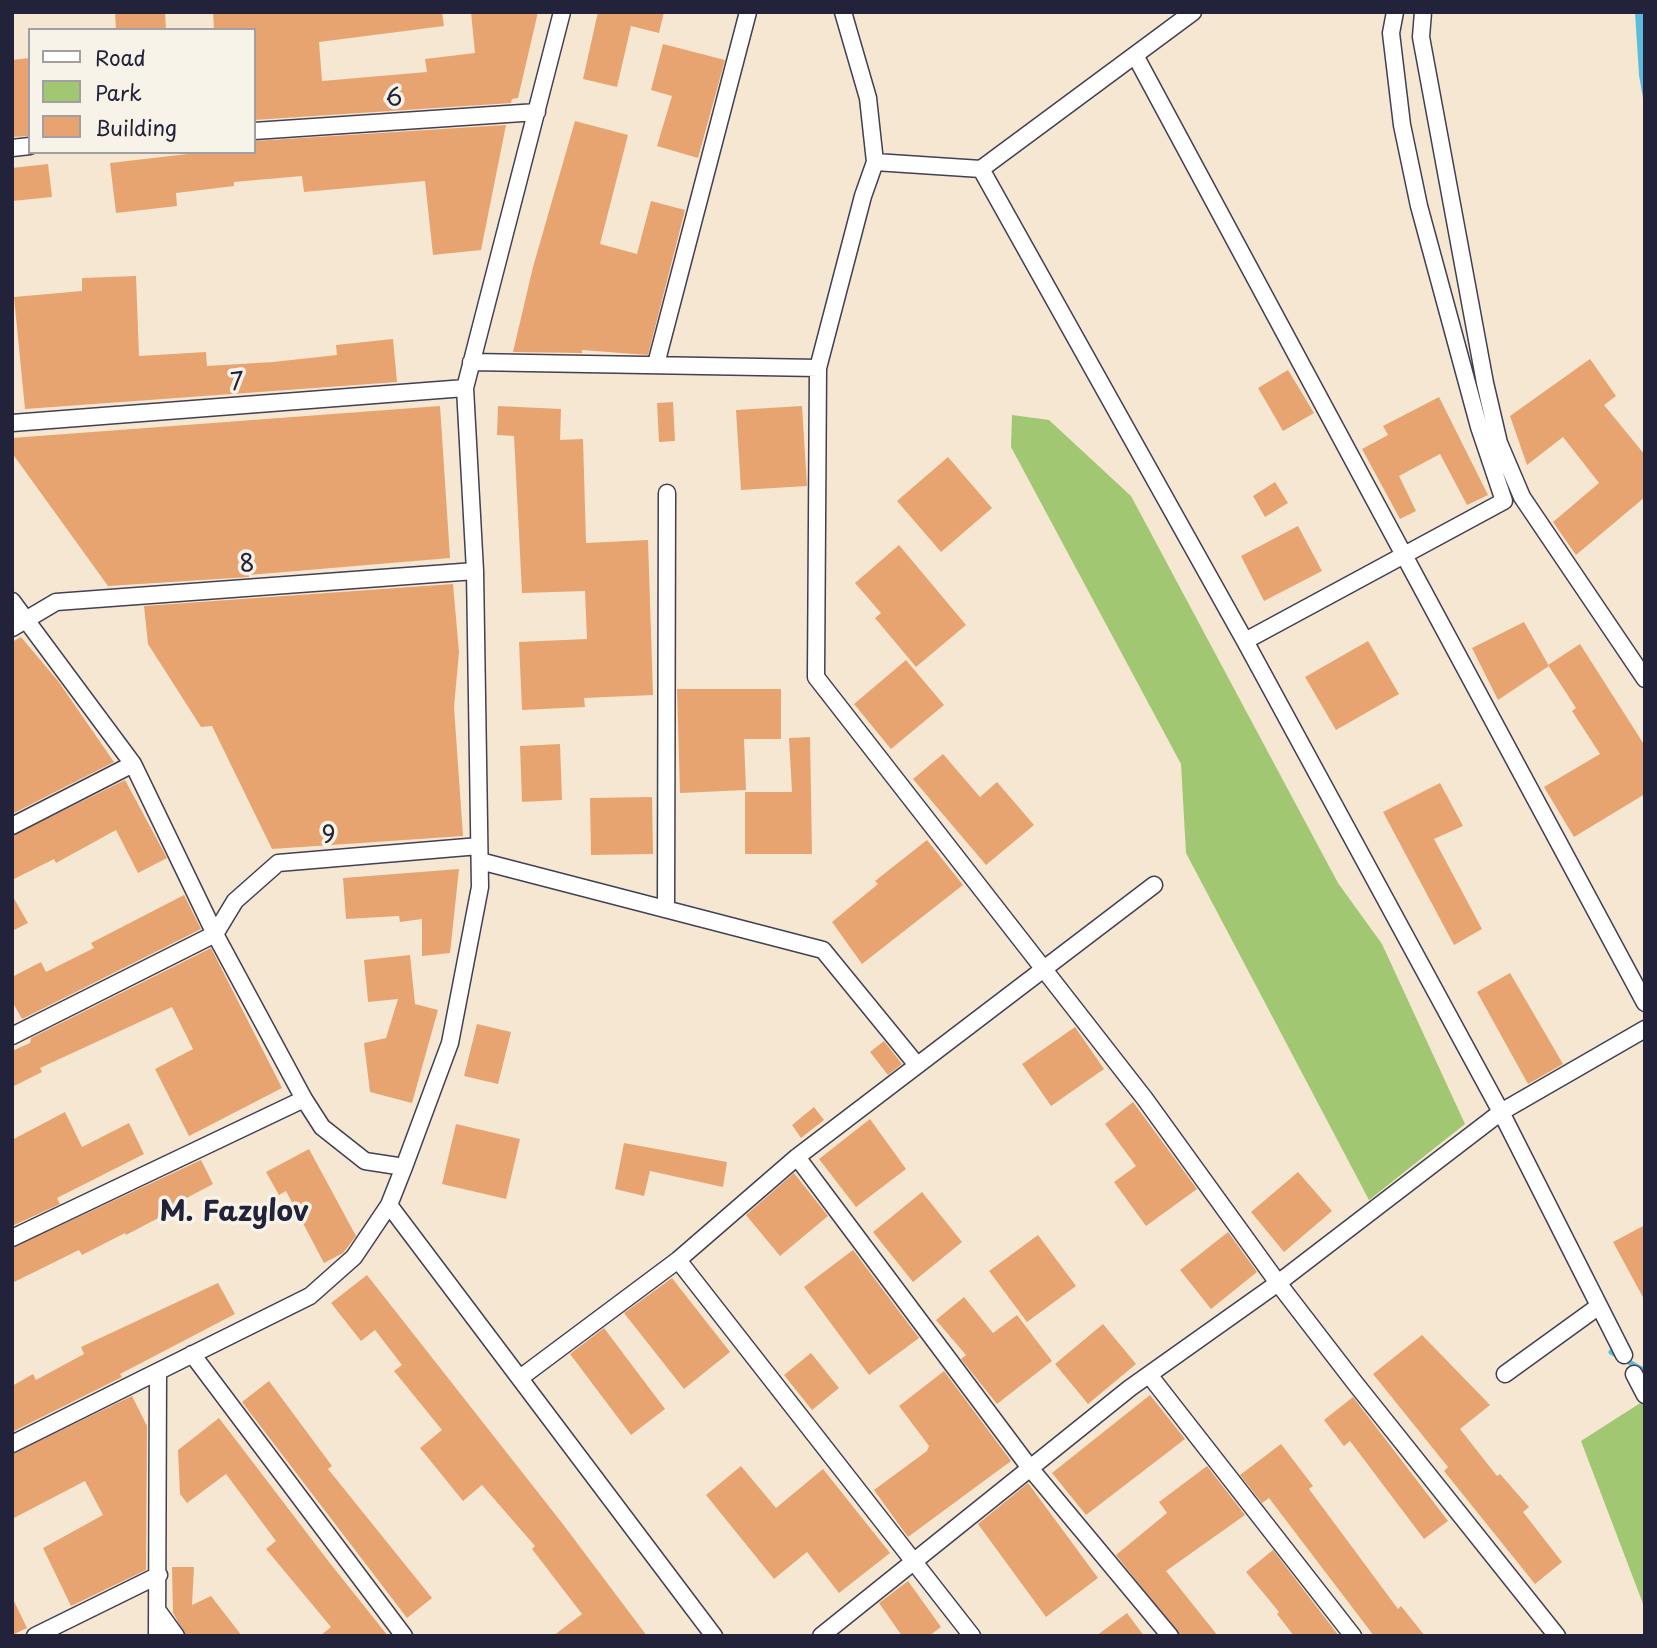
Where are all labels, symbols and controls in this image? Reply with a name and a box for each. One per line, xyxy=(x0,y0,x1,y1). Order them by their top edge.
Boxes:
legend xyxy=(28,28,256,154)
text: Road xyxy=(95,41,146,73)
text: Park xyxy=(95,76,142,108)
street label: 6 xyxy=(385,84,403,114)
text: Building xyxy=(95,111,177,143)
street label: 7 xyxy=(229,368,245,398)
street label: 8 xyxy=(239,550,255,580)
street label: 9 xyxy=(321,821,337,851)
district label: M. Fazylov xyxy=(159,1196,309,1230)

